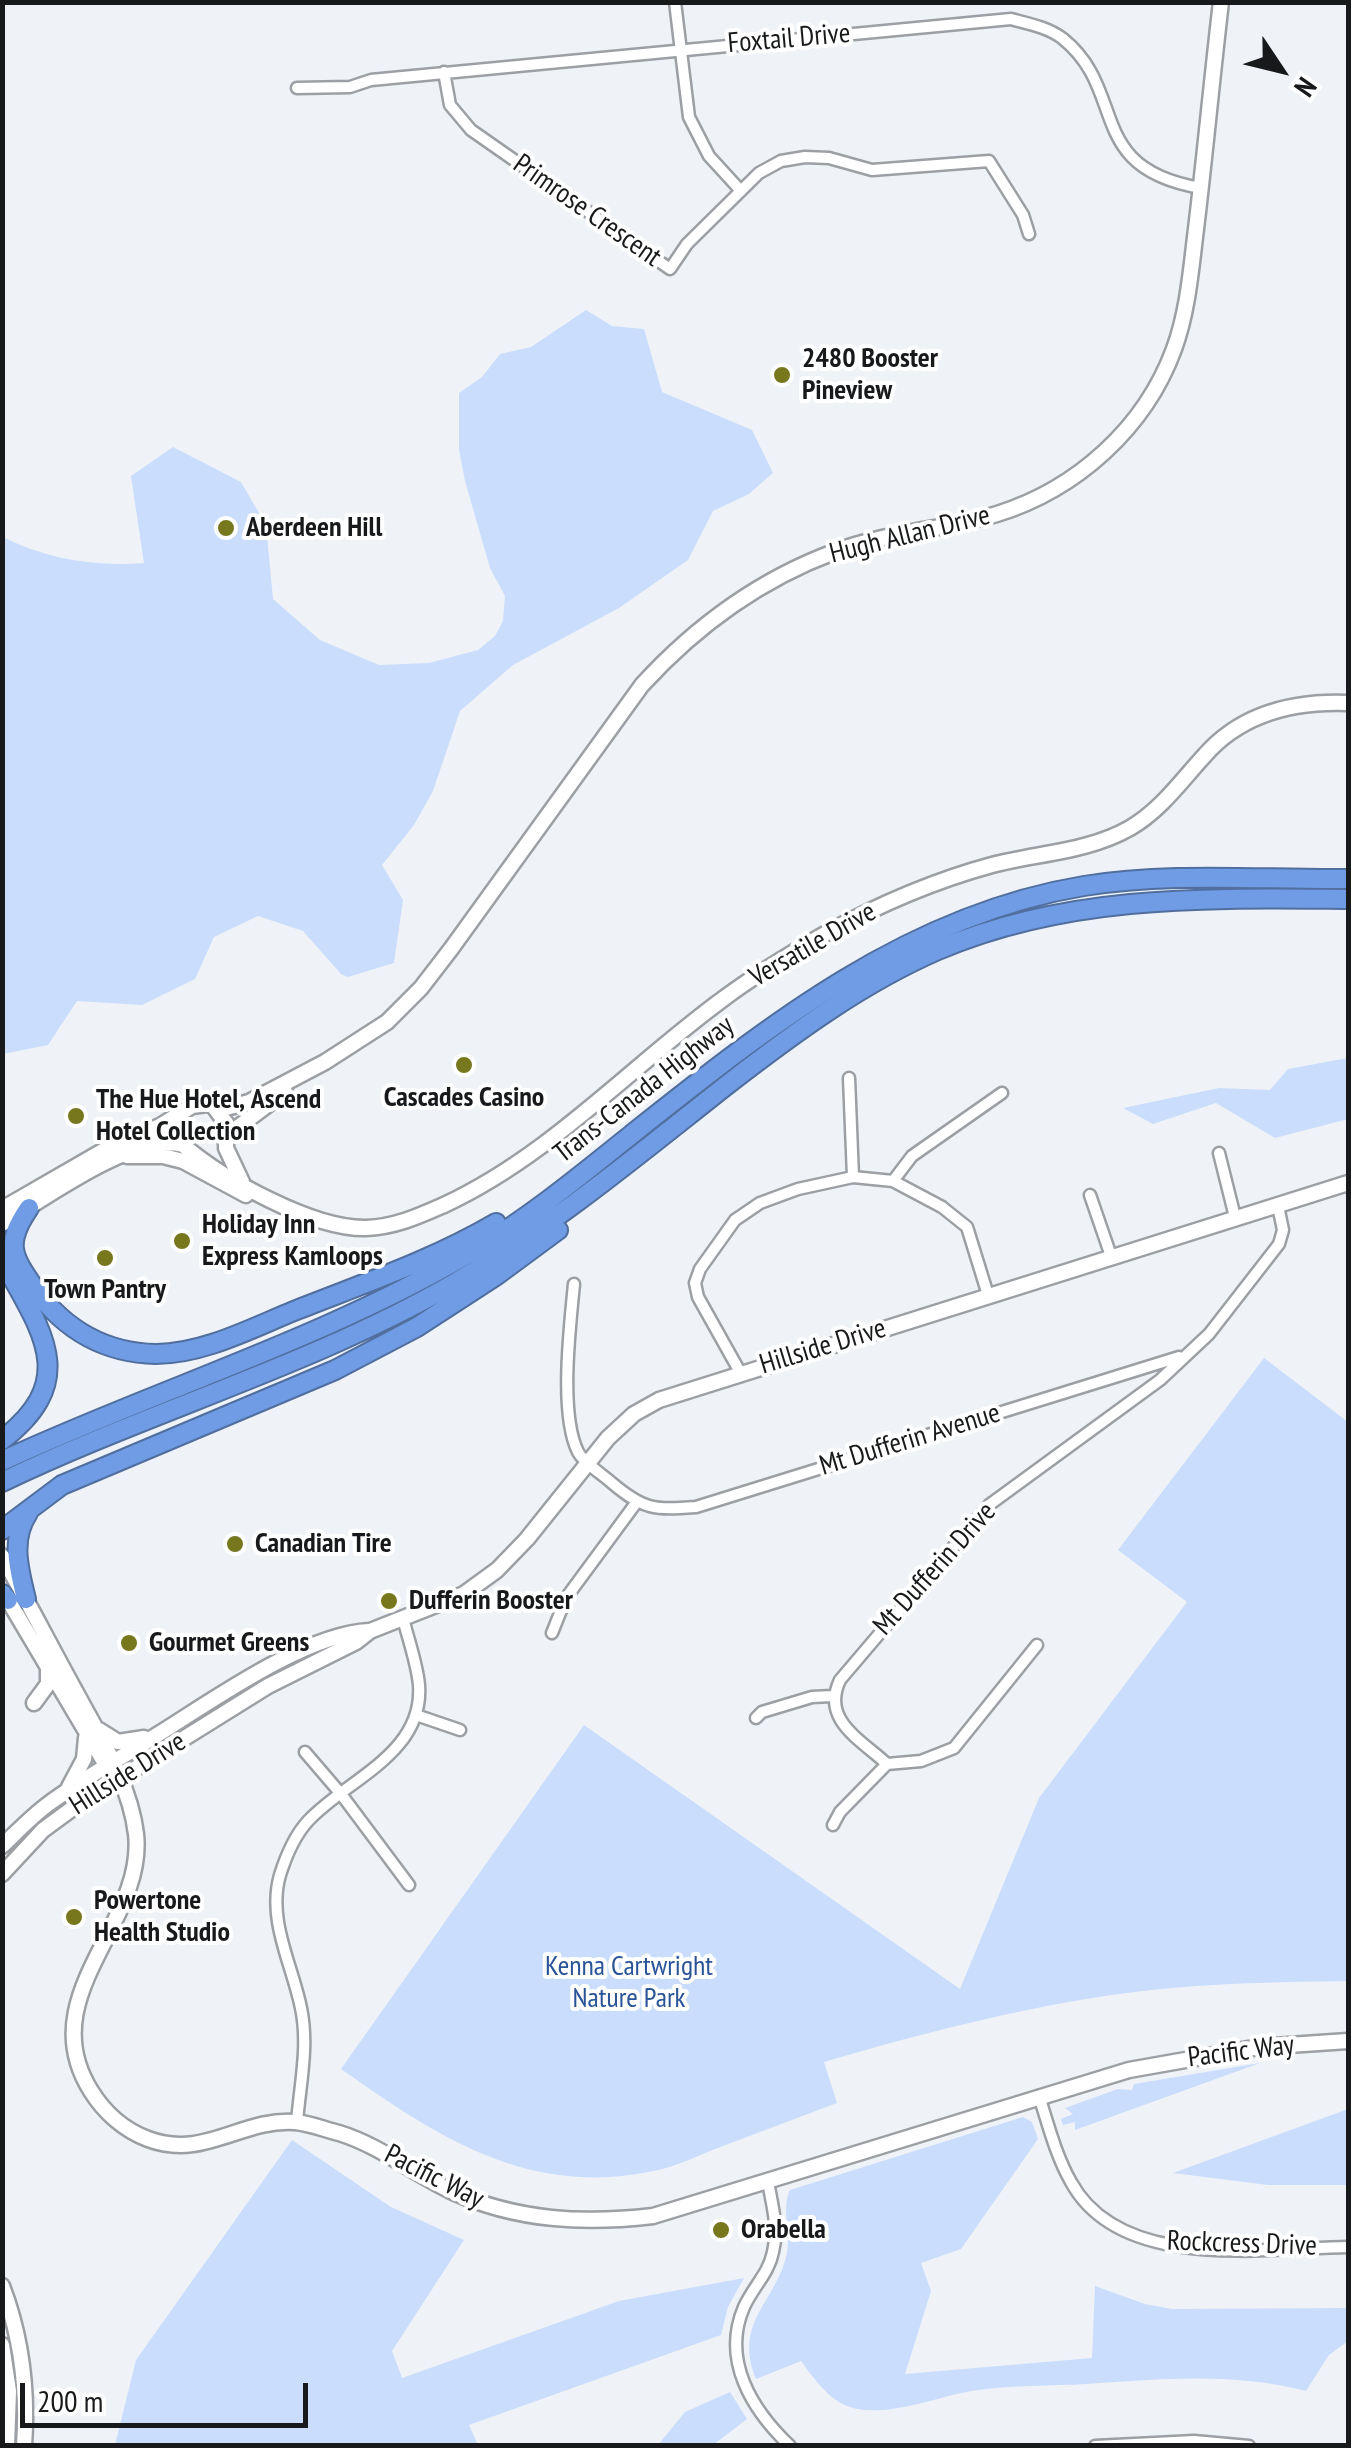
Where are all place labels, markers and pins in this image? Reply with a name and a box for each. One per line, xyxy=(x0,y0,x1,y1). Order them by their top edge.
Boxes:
place label: 2480 Booster Pineview xyxy=(802,342,938,408)
marker: 2480 Booster Pineview xyxy=(771,364,793,386)
place label: Aberdeen Hill xyxy=(246,511,382,545)
marker: Aberdeen Hill xyxy=(215,517,237,539)
marker: Cascades Casino xyxy=(453,1054,475,1076)
place label: Cascades Casino xyxy=(384,1081,544,1115)
place label: The Hue Hotel, Ascend Hotel Collection xyxy=(96,1083,321,1149)
marker: The Hue Hotel, Ascend Hotel Collection xyxy=(65,1105,87,1127)
place label: Holiday Inn Express Kamloops xyxy=(202,1208,383,1274)
marker: Holiday Inn Express Kamloops xyxy=(171,1230,193,1252)
marker: Town Pantry xyxy=(94,1247,116,1269)
place label: Town Pantry xyxy=(44,1273,166,1307)
place label: Canadian Tire xyxy=(255,1527,392,1561)
marker: Canadian Tire xyxy=(224,1533,246,1555)
place label: Dufferin Booster xyxy=(409,1584,573,1618)
marker: Dufferin Booster xyxy=(378,1590,400,1612)
place label: Gourmet Greens xyxy=(149,1626,309,1660)
marker: Gourmet Greens xyxy=(118,1632,140,1654)
place label: Powertone Health Studio xyxy=(94,1884,230,1950)
marker: Powertone Health Studio xyxy=(63,1906,85,1928)
place label: Orabella xyxy=(741,2213,826,2247)
marker: Orabella xyxy=(710,2219,732,2241)

